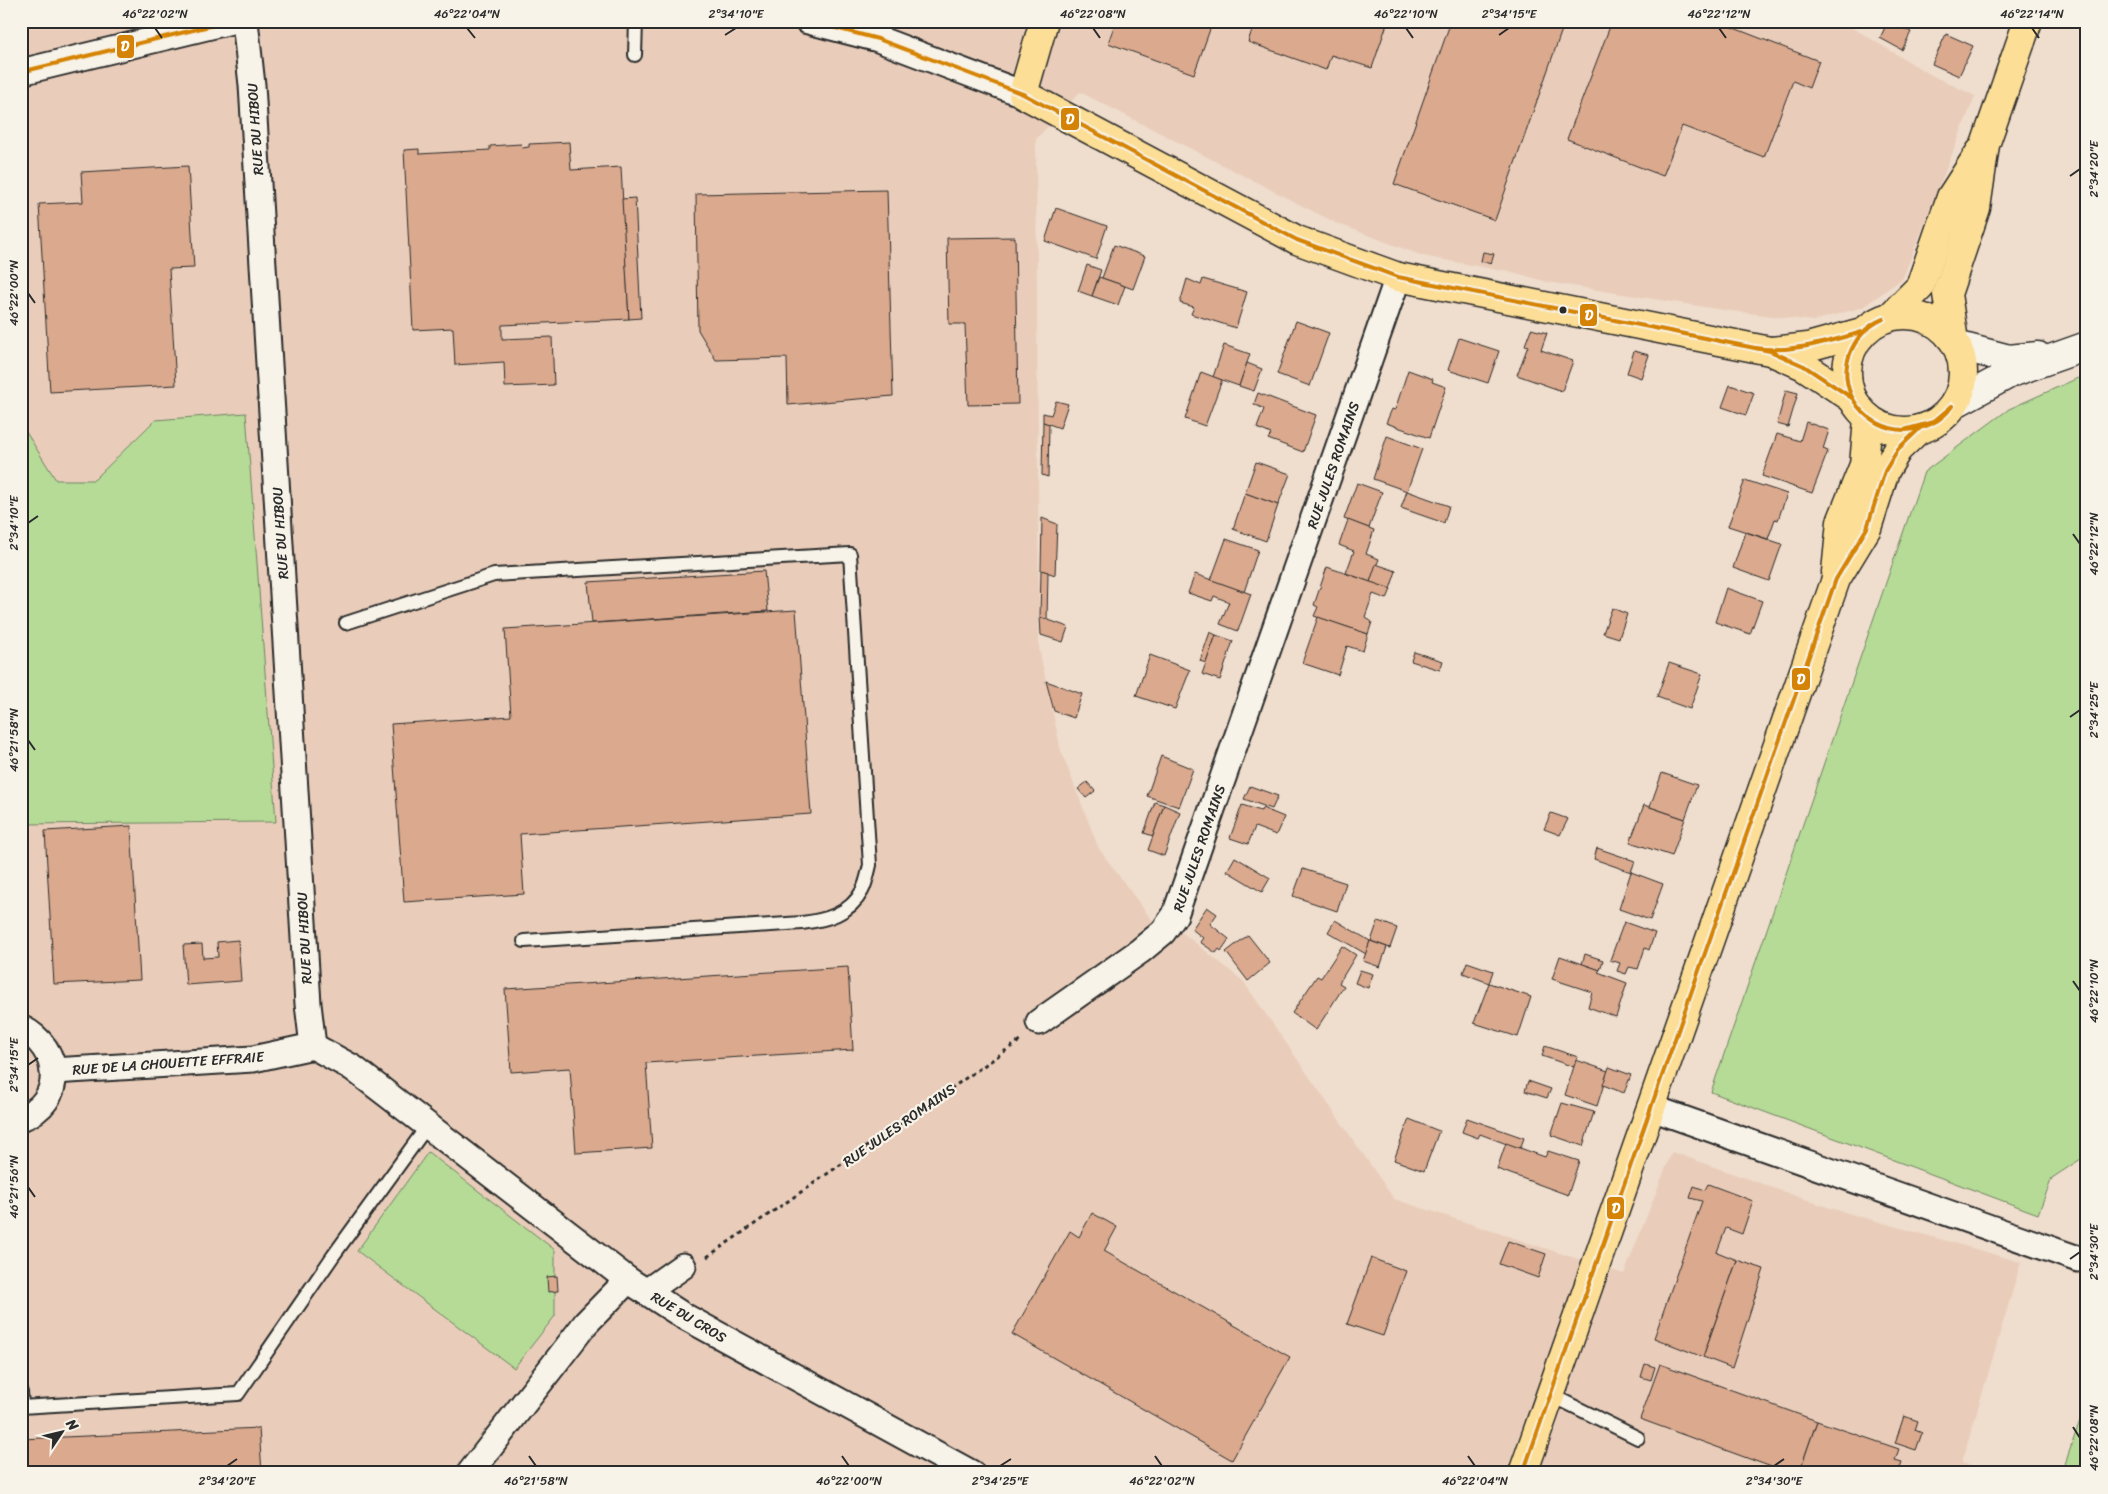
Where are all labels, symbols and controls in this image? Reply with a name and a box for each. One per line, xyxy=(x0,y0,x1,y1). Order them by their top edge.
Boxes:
text: 46°22'02"N xyxy=(122,3,188,25)
text: 46°22'04"N xyxy=(434,3,501,25)
text: 2°34'10"E xyxy=(709,3,765,25)
text: 46°22'08"N xyxy=(1060,3,1127,25)
text: 46°22'10"N xyxy=(1374,3,1439,25)
text: 2°34'15"E xyxy=(1482,3,1538,25)
text: 46°22'12"N xyxy=(1687,3,1751,25)
text: 46°22'14"N xyxy=(2000,3,2065,25)
line badge: D xyxy=(116,34,135,59)
text: D xyxy=(121,34,130,59)
street label: RUE DU HIBOU xyxy=(240,82,271,176)
line badge: D xyxy=(1060,107,1080,131)
text: D xyxy=(1066,107,1075,132)
text: 2°34'20"E xyxy=(2083,139,2105,197)
text: 46°22'00"N xyxy=(3,259,25,326)
line badge: D xyxy=(1579,303,1598,327)
text: D xyxy=(1585,303,1594,328)
unlabelled marker xyxy=(1558,305,1568,315)
street label: RUE JULES ROMAINS xyxy=(1300,398,1367,532)
street label: RUE DU HIBOU xyxy=(265,486,296,580)
text: 2°34'10"E xyxy=(3,494,25,550)
text: 46°22'12"N xyxy=(2083,512,2105,576)
line badge: D xyxy=(1791,667,1811,691)
text: D xyxy=(1797,667,1806,692)
text: 2°34'25"E xyxy=(2083,680,2105,738)
text: 46°21'58"N xyxy=(3,707,25,772)
street label: RUE JULES ROMAINS xyxy=(1166,781,1233,915)
street label: RUE DU HIBOU xyxy=(290,891,319,985)
text: 46°22'10"N xyxy=(2083,958,2105,1023)
text: 2°34'15"E xyxy=(3,1036,25,1092)
street label: RUE DE LA CHOUETTE EFFRAIE xyxy=(72,1044,266,1083)
street label: RUE JULES ROMAINS xyxy=(838,1077,961,1174)
text: 46°21'56"N xyxy=(3,1155,25,1219)
line badge: D xyxy=(1606,1196,1625,1220)
text: D xyxy=(1612,1196,1621,1221)
text: 2°34'30"E xyxy=(2083,1222,2105,1280)
street label: RUE DU CROS xyxy=(646,1285,732,1350)
text: 46°22'08"N xyxy=(2083,1404,2105,1471)
north arrow xyxy=(38,1406,88,1456)
text: N xyxy=(59,1413,85,1436)
text: 2°34'20"E xyxy=(199,1470,257,1492)
text: 46°21'58"N xyxy=(504,1470,569,1492)
text: 46°22'00"N xyxy=(816,1470,883,1492)
text: 2°34'25"E xyxy=(972,1470,1030,1492)
text: 46°22'02"N xyxy=(1129,1470,1195,1492)
text: 46°22'04"N xyxy=(1442,1470,1509,1492)
text: 2°34'30"E xyxy=(1746,1470,1804,1492)

